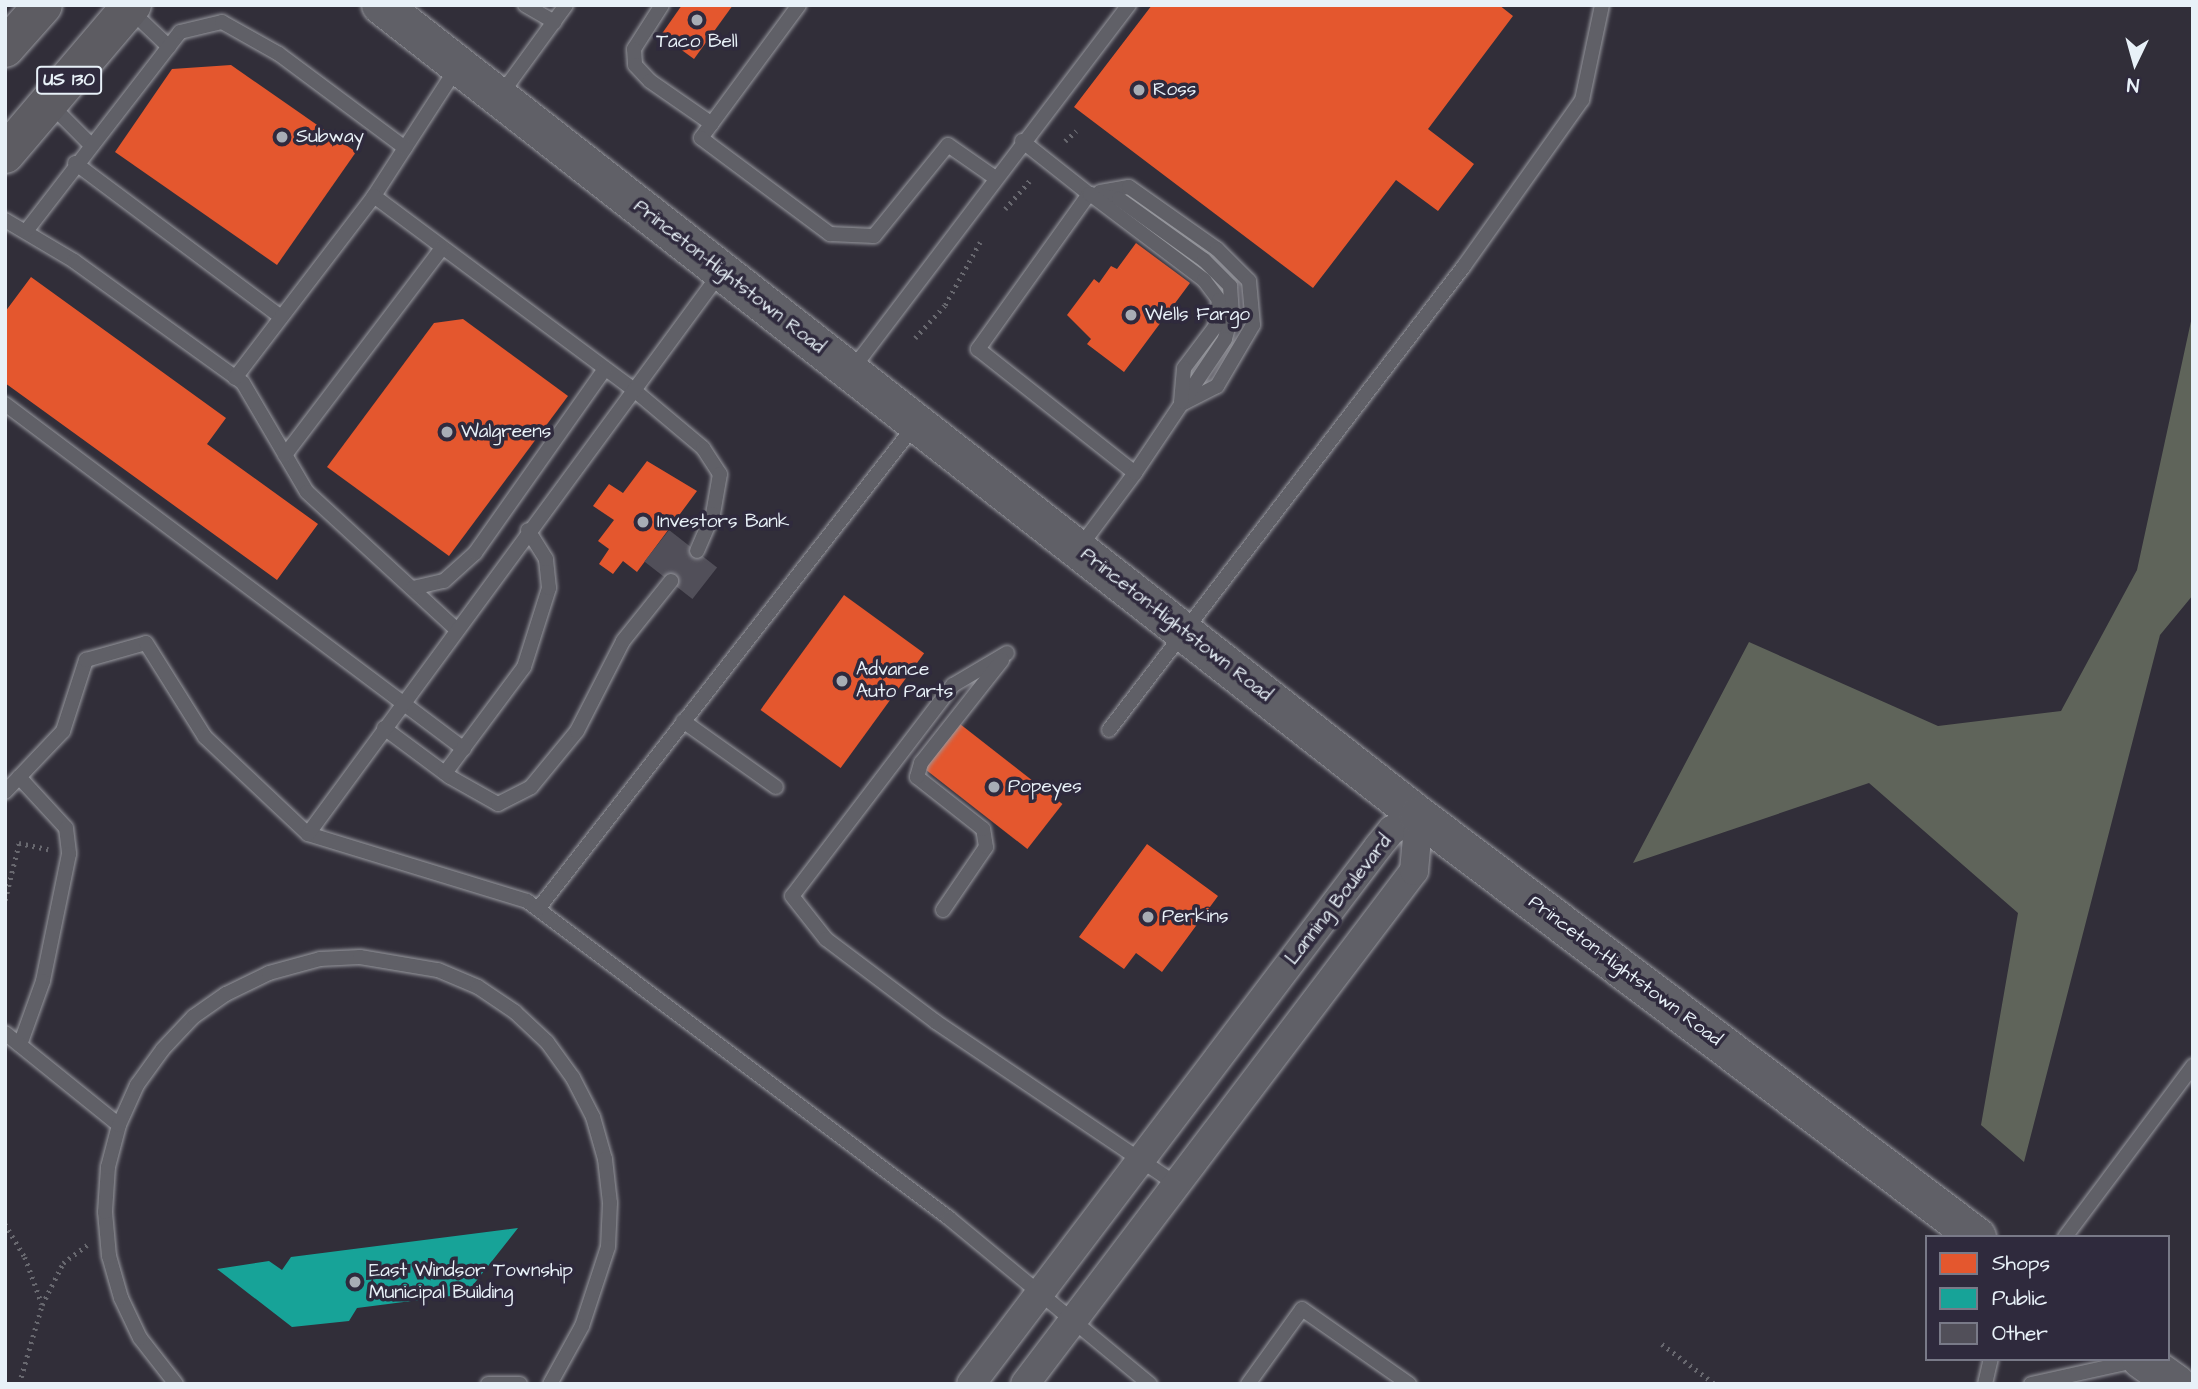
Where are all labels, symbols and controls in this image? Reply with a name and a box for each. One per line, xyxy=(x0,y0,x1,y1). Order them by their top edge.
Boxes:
marker: Taco Bell xyxy=(689,12,705,28)
north arrow xyxy=(2100,28,2170,98)
place label: Taco Bell xyxy=(656,31,738,53)
road number: US 130 xyxy=(36,66,102,94)
text: N xyxy=(2126,70,2140,98)
place label: Ross xyxy=(1153,79,1196,101)
marker: Ross xyxy=(1131,82,1147,98)
place label: Subway xyxy=(296,126,364,148)
marker: Subway xyxy=(274,129,290,145)
street label: Princeton-Hightstown Road xyxy=(629,195,829,359)
place label: Wells Fargo xyxy=(1145,304,1250,326)
marker: Wells Fargo xyxy=(1123,307,1139,323)
place label: Walgreens xyxy=(461,421,551,443)
marker: Walgreens xyxy=(439,424,455,440)
place label: Investors Bank xyxy=(657,511,789,533)
marker: Investors Bank xyxy=(635,514,651,530)
street label: Princeton-Hightstown Road xyxy=(1076,543,1276,707)
place label: Advance Auto Parts xyxy=(856,659,953,703)
marker: Advance Auto Parts xyxy=(834,673,850,689)
place label: Popeyes xyxy=(1008,776,1082,798)
marker: Popeyes xyxy=(986,779,1002,795)
street label: Lanning Boulevard xyxy=(1281,831,1397,969)
street label: Princeton-Hightstown Road xyxy=(1524,891,1726,1051)
place label: Perkins xyxy=(1162,906,1228,928)
marker: Perkins xyxy=(1140,909,1156,925)
legend xyxy=(1925,1235,2170,1361)
text: Shops xyxy=(1992,1249,2050,1278)
place label: East Windsor Township Municipal Building xyxy=(369,1260,573,1304)
marker: East Windsor Township Municipal Building xyxy=(347,1274,363,1290)
text: Public xyxy=(1992,1284,2048,1313)
text: Other xyxy=(1992,1319,2048,1348)

